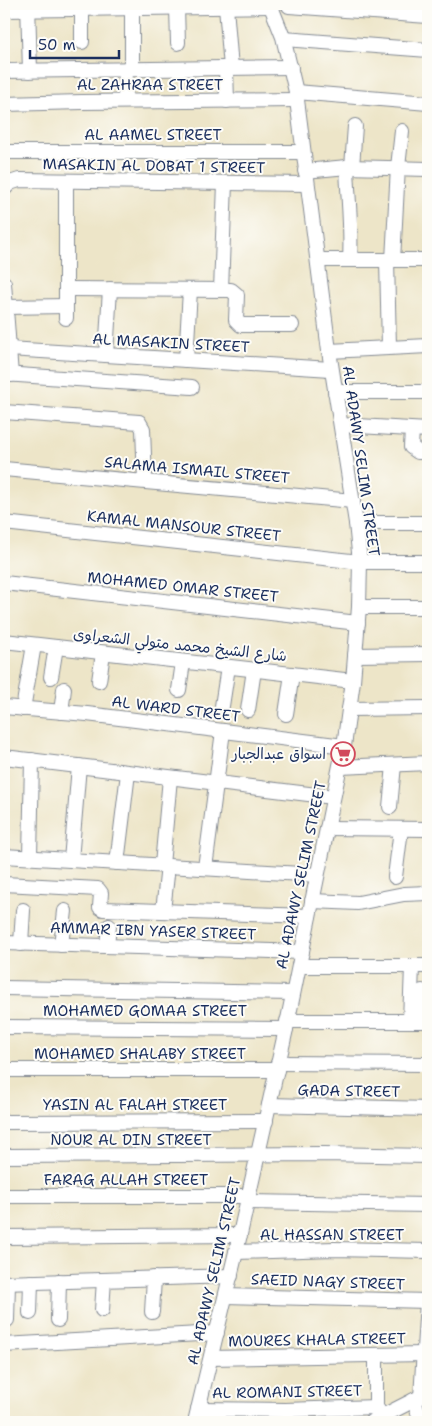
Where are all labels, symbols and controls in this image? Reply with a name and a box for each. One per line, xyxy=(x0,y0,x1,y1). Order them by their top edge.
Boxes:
scale bar xyxy=(30,28,119,60)
text: 50 m xyxy=(38,35,76,55)
street label: AL ZAHRAA STREET xyxy=(77,75,223,95)
street label: AL AAMEL STREET xyxy=(84,125,222,145)
street label: MASAKIN AL DOBAT 1 STREET xyxy=(42,154,266,178)
street label: AL MASAKIN STREET xyxy=(92,329,250,357)
street label: AL ADAWY SELIM STREET xyxy=(338,364,384,558)
street label: SALAMA ISMAIL STREET xyxy=(104,452,290,488)
street label: KAMAL MANSOUR STREET xyxy=(86,506,282,546)
street label: MOHAMED OMAR STREET xyxy=(86,567,280,607)
street label: شارع الشيخ محمد متولي الشعراوى xyxy=(72,624,288,669)
street label: AL WARD STREET xyxy=(110,691,242,727)
supermarket icon: اسواق عبدالجبار xyxy=(330,741,356,767)
place label: اسواق عبدالجبار xyxy=(231,744,326,764)
street label: AL ADAWY SELIM STREET xyxy=(271,779,331,971)
street label: AMMAR IBN YASER STREET xyxy=(49,917,257,945)
street label: MOHAMED GOMAA STREET xyxy=(43,1001,247,1021)
street label: MOHAMED SHALABY STREET xyxy=(34,1044,246,1064)
street label: GADA STREET xyxy=(297,1080,401,1102)
street label: YASIN AL FALAH STREET xyxy=(43,1095,227,1115)
street label: NOUR AL DIN STREET xyxy=(50,1130,212,1150)
street label: FARAG ALLAH STREET xyxy=(44,1170,208,1190)
street label: AL ADAWY SELIM STREET xyxy=(183,1175,245,1367)
street label: AL HASSAN STREET xyxy=(260,1225,404,1245)
street label: SAEID NAGY STREET xyxy=(251,1269,405,1295)
street label: MOURES KHALA STREET xyxy=(228,1328,406,1352)
street label: AL ROMANI STREET xyxy=(212,1381,362,1403)

